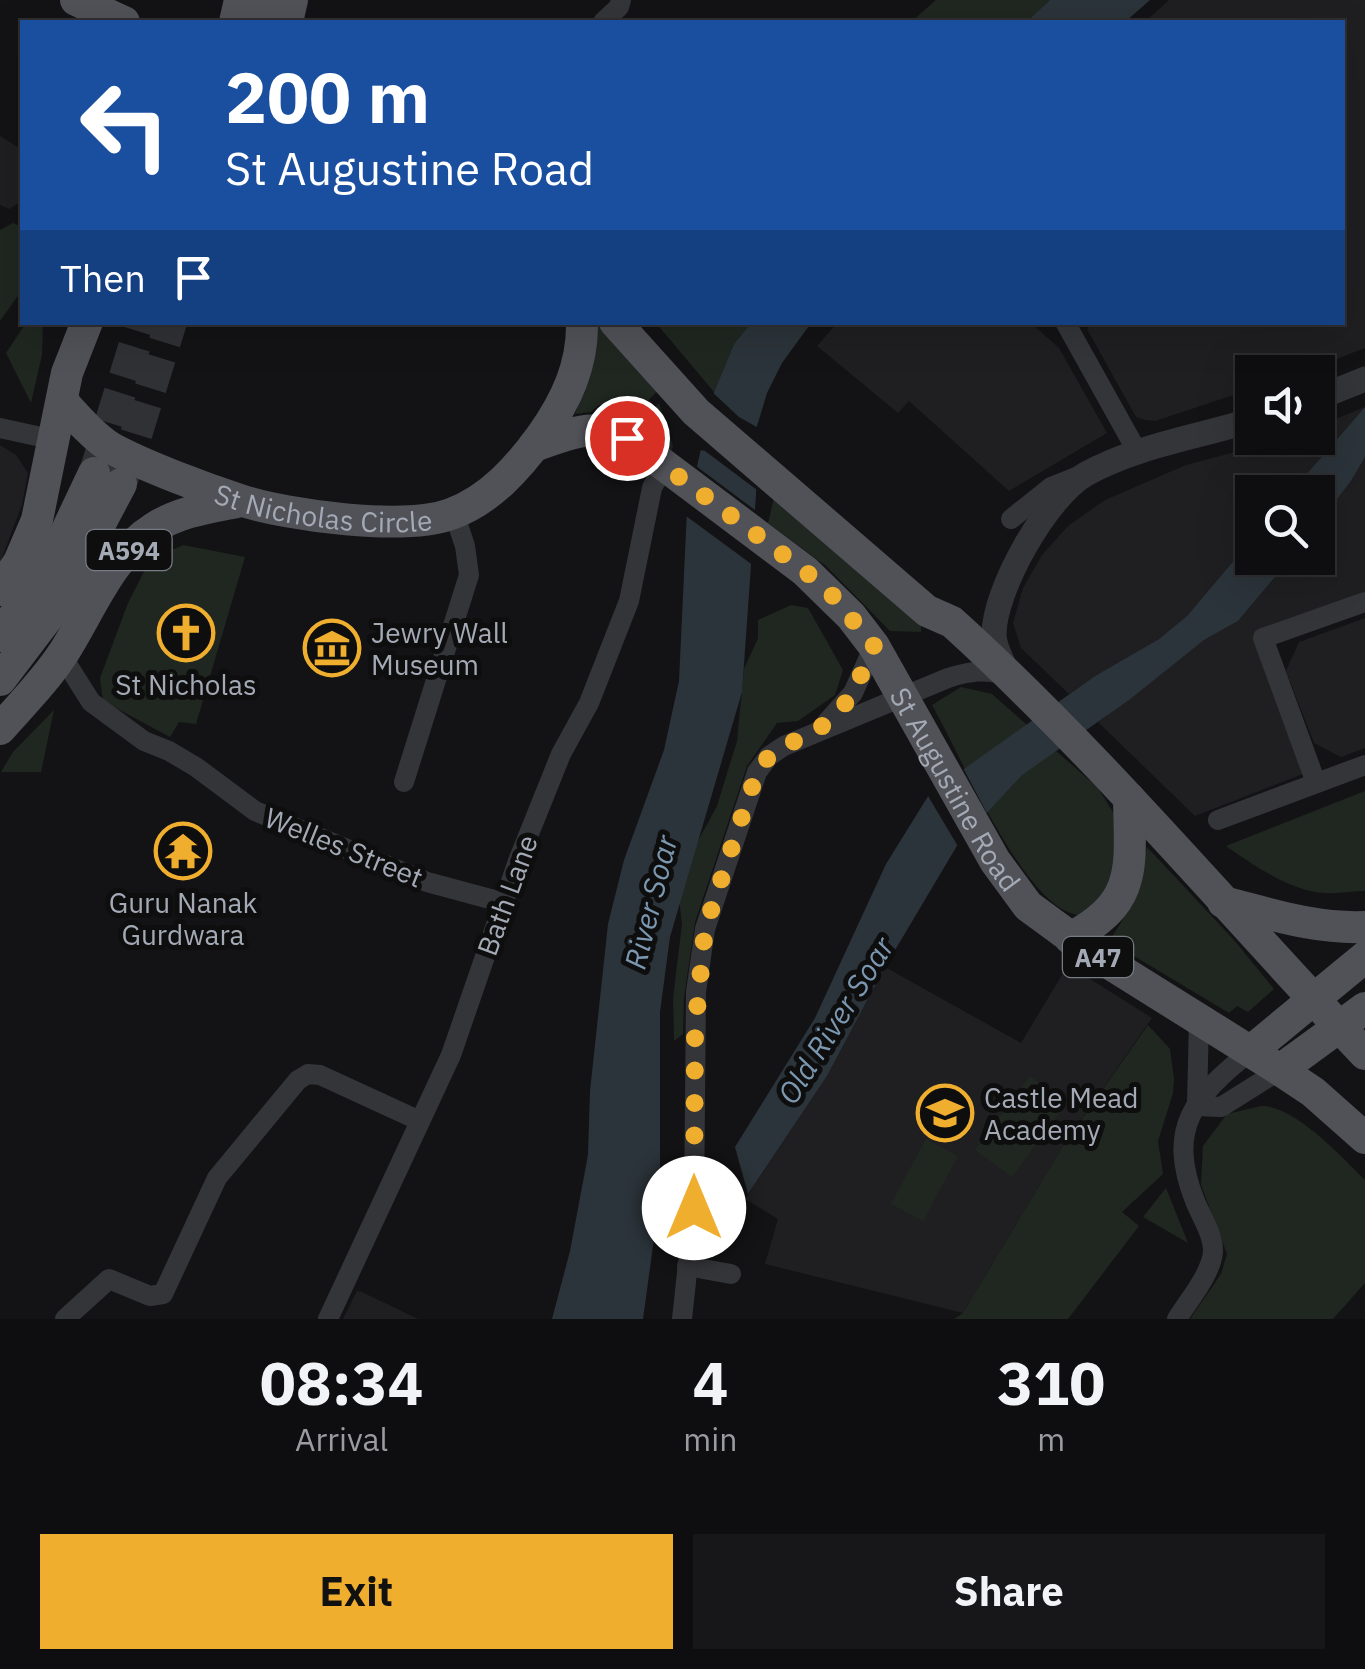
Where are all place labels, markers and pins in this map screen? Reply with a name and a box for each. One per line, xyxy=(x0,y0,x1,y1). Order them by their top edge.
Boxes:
pin xyxy=(585,396,670,481)
church icon: St Nicholas xyxy=(156,603,216,663)
place label: Jewry Wall Museum xyxy=(371,614,508,683)
museum icon: Jewry Wall Museum xyxy=(302,618,362,678)
place label: St Nicholas xyxy=(115,666,257,703)
temple icon: Guru Nanak Gurdwara xyxy=(153,821,213,881)
place label: Guru Nanak Gurdwara xyxy=(109,884,257,953)
place label: Castle Mead Academy xyxy=(984,1079,1139,1148)
school or university icon: Castle Mead Academy xyxy=(915,1083,975,1143)

